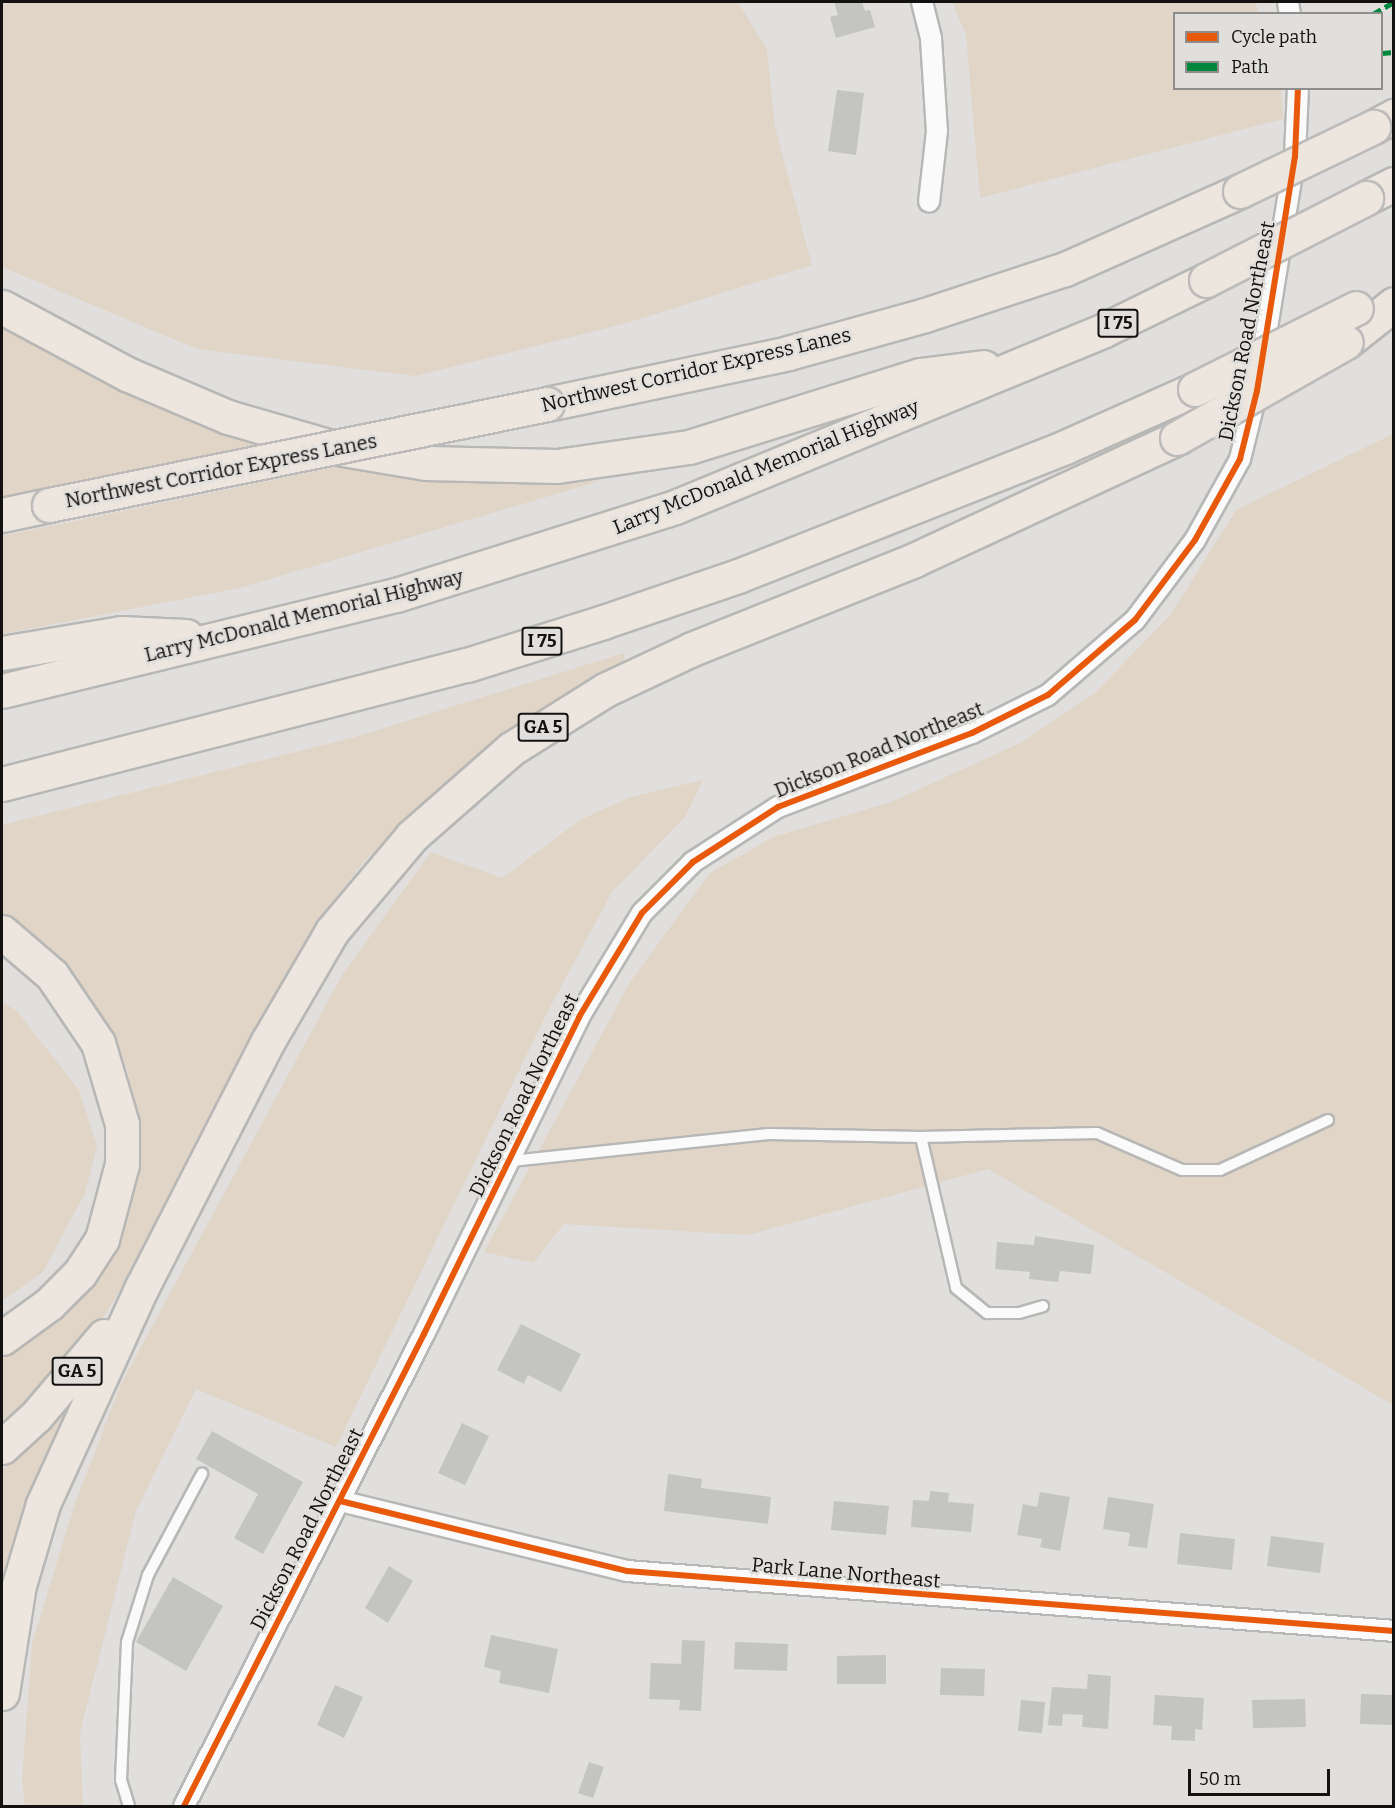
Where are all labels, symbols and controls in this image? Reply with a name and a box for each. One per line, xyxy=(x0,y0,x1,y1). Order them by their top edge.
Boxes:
legend xyxy=(1173,12,1383,90)
text: Cycle path xyxy=(1231,26,1317,48)
text: Path xyxy=(1231,56,1269,78)
street label: Dickson Road Northeast xyxy=(1214,219,1280,443)
road number: I 75 xyxy=(1097,308,1139,338)
street label: Northwest Corridor Express Lanes xyxy=(539,323,853,417)
street label: Larry McDonald Memorial Highway xyxy=(609,394,923,540)
street label: Northwest Corridor Express Lanes xyxy=(63,429,379,513)
street label: Larry McDonald Memorial Highway xyxy=(142,565,466,667)
road number: I 75 xyxy=(521,626,563,656)
street label: Dickson Road Northeast xyxy=(771,697,987,803)
road number: GA 5 xyxy=(518,712,568,742)
street label: Dickson Road Northeast xyxy=(464,989,584,1201)
road number: GA 5 xyxy=(52,1356,103,1386)
street label: Dickson Road Northeast xyxy=(246,1424,368,1634)
street label: Park Lane Northeast xyxy=(751,1553,941,1593)
scale bar xyxy=(1191,1757,1334,1795)
text: 50 m xyxy=(1199,1768,1241,1790)

